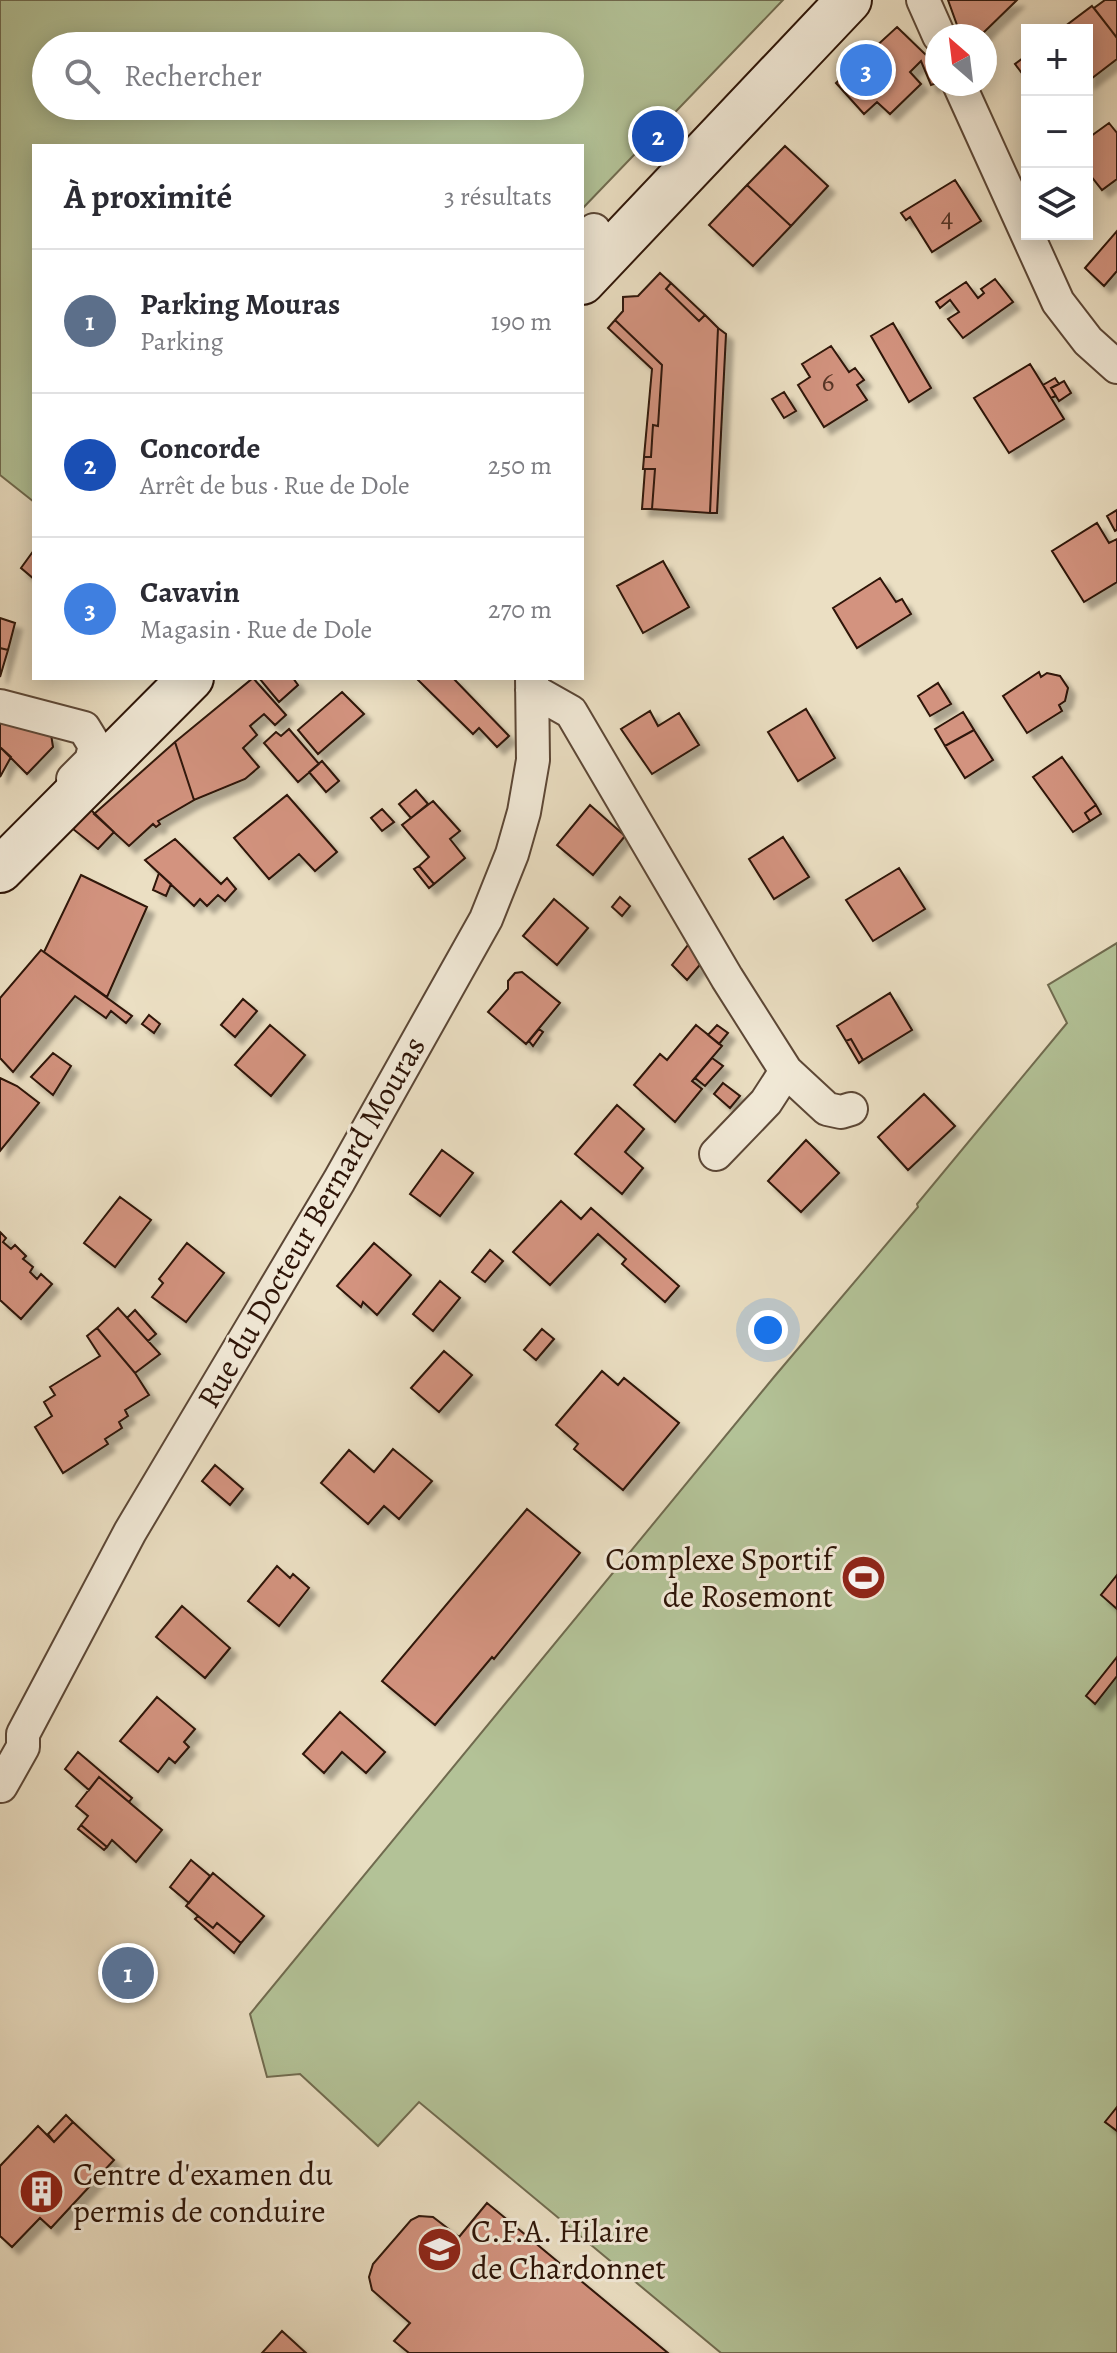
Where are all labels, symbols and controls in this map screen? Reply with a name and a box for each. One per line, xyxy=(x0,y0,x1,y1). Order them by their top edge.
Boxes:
north arrow xyxy=(925,24,997,96)
map controls xyxy=(1021,24,1093,240)
button: + xyxy=(1021,24,1093,96)
search box xyxy=(32,32,584,120)
pin: 3 xyxy=(840,40,892,100)
icon: search xyxy=(60,54,104,98)
text: Rechercher xyxy=(124,56,262,96)
button: − xyxy=(1021,96,1093,168)
pin: 2 xyxy=(632,106,684,166)
button: layers xyxy=(1021,168,1093,240)
text: À proximité xyxy=(64,173,232,220)
text: 3 résultats xyxy=(444,179,552,214)
house number: 4 xyxy=(941,198,953,236)
text: Parking Mouras xyxy=(140,284,340,324)
text: 1 xyxy=(85,304,95,339)
text: 190 m xyxy=(491,304,552,339)
text: Parking xyxy=(140,324,223,359)
house number: 6 xyxy=(822,363,835,401)
text: Concorde xyxy=(140,428,260,468)
text: 2 xyxy=(84,448,96,483)
text: 250 m xyxy=(488,448,552,483)
text: Arrêt de bus · Rue de Dole xyxy=(140,468,410,503)
text: Cavavin xyxy=(140,572,240,612)
text: 3 xyxy=(84,592,96,627)
text: 270 m xyxy=(488,592,552,627)
text: Magasin · Rue de Dole xyxy=(140,612,372,647)
street label: Rue du Docteur Bernard Mouras xyxy=(186,1028,436,1416)
your location xyxy=(748,1310,788,1350)
place label: Complexe Sportif de Rosemont xyxy=(605,1537,837,1618)
sports icon: Complexe Sportif de Rosemont xyxy=(840,1553,888,1601)
pin: 1 xyxy=(102,1943,154,2003)
place label: Centre d'examen du permis de conduire xyxy=(73,2152,333,2233)
building icon: Centre d'examen du permis de conduire xyxy=(18,2168,66,2216)
place label: C.F.A. Hilaire de Chardonnet xyxy=(471,2209,666,2290)
school or university icon: C.F.A. Hilaire de Chardonnet xyxy=(416,2225,464,2273)

